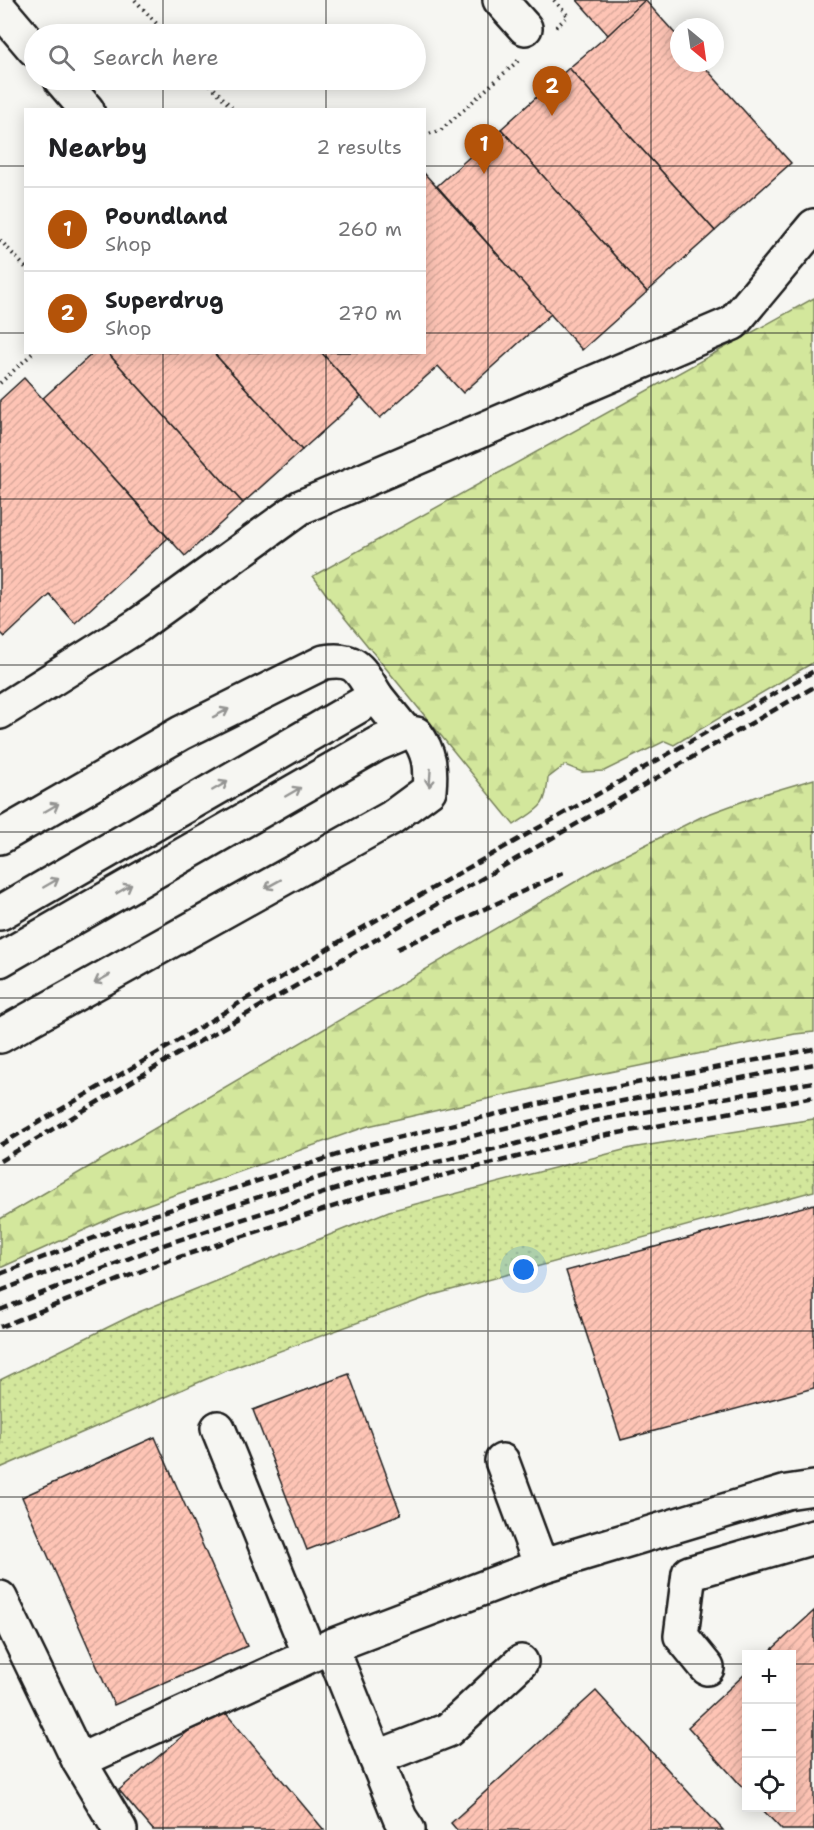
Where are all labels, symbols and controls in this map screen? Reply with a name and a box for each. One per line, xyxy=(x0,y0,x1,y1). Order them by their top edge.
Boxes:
north arrow xyxy=(670,18,724,72)
search box xyxy=(24,24,426,90)
icon: search xyxy=(45,41,78,74)
text: Search here xyxy=(93,43,219,72)
pin: 2 xyxy=(532,66,572,116)
pin: 1 xyxy=(464,124,504,174)
text: Nearby xyxy=(48,130,147,165)
text: 2 results xyxy=(316,134,402,160)
text: Poundland xyxy=(105,202,228,231)
text: 1 xyxy=(63,216,72,242)
text: 260 m xyxy=(337,216,402,242)
text: Shop xyxy=(105,231,152,257)
text: Superdrug xyxy=(105,286,224,315)
text: 2 xyxy=(61,300,75,326)
text: 270 m xyxy=(338,300,402,326)
text: Shop xyxy=(105,315,152,341)
one-way arrow xyxy=(212,707,230,719)
one-way arrow xyxy=(424,767,435,787)
one-way arrow xyxy=(211,780,228,792)
one-way arrow xyxy=(284,786,301,798)
one-way arrow xyxy=(42,802,59,814)
one-way arrow xyxy=(42,877,59,889)
one-way arrow xyxy=(264,879,282,890)
one-way arrow xyxy=(115,883,132,895)
one-way arrow xyxy=(94,973,111,985)
your location xyxy=(509,1255,538,1284)
map controls xyxy=(742,1650,796,1812)
button: + xyxy=(742,1650,796,1704)
button: − xyxy=(742,1704,796,1758)
button: locate xyxy=(742,1758,796,1812)

